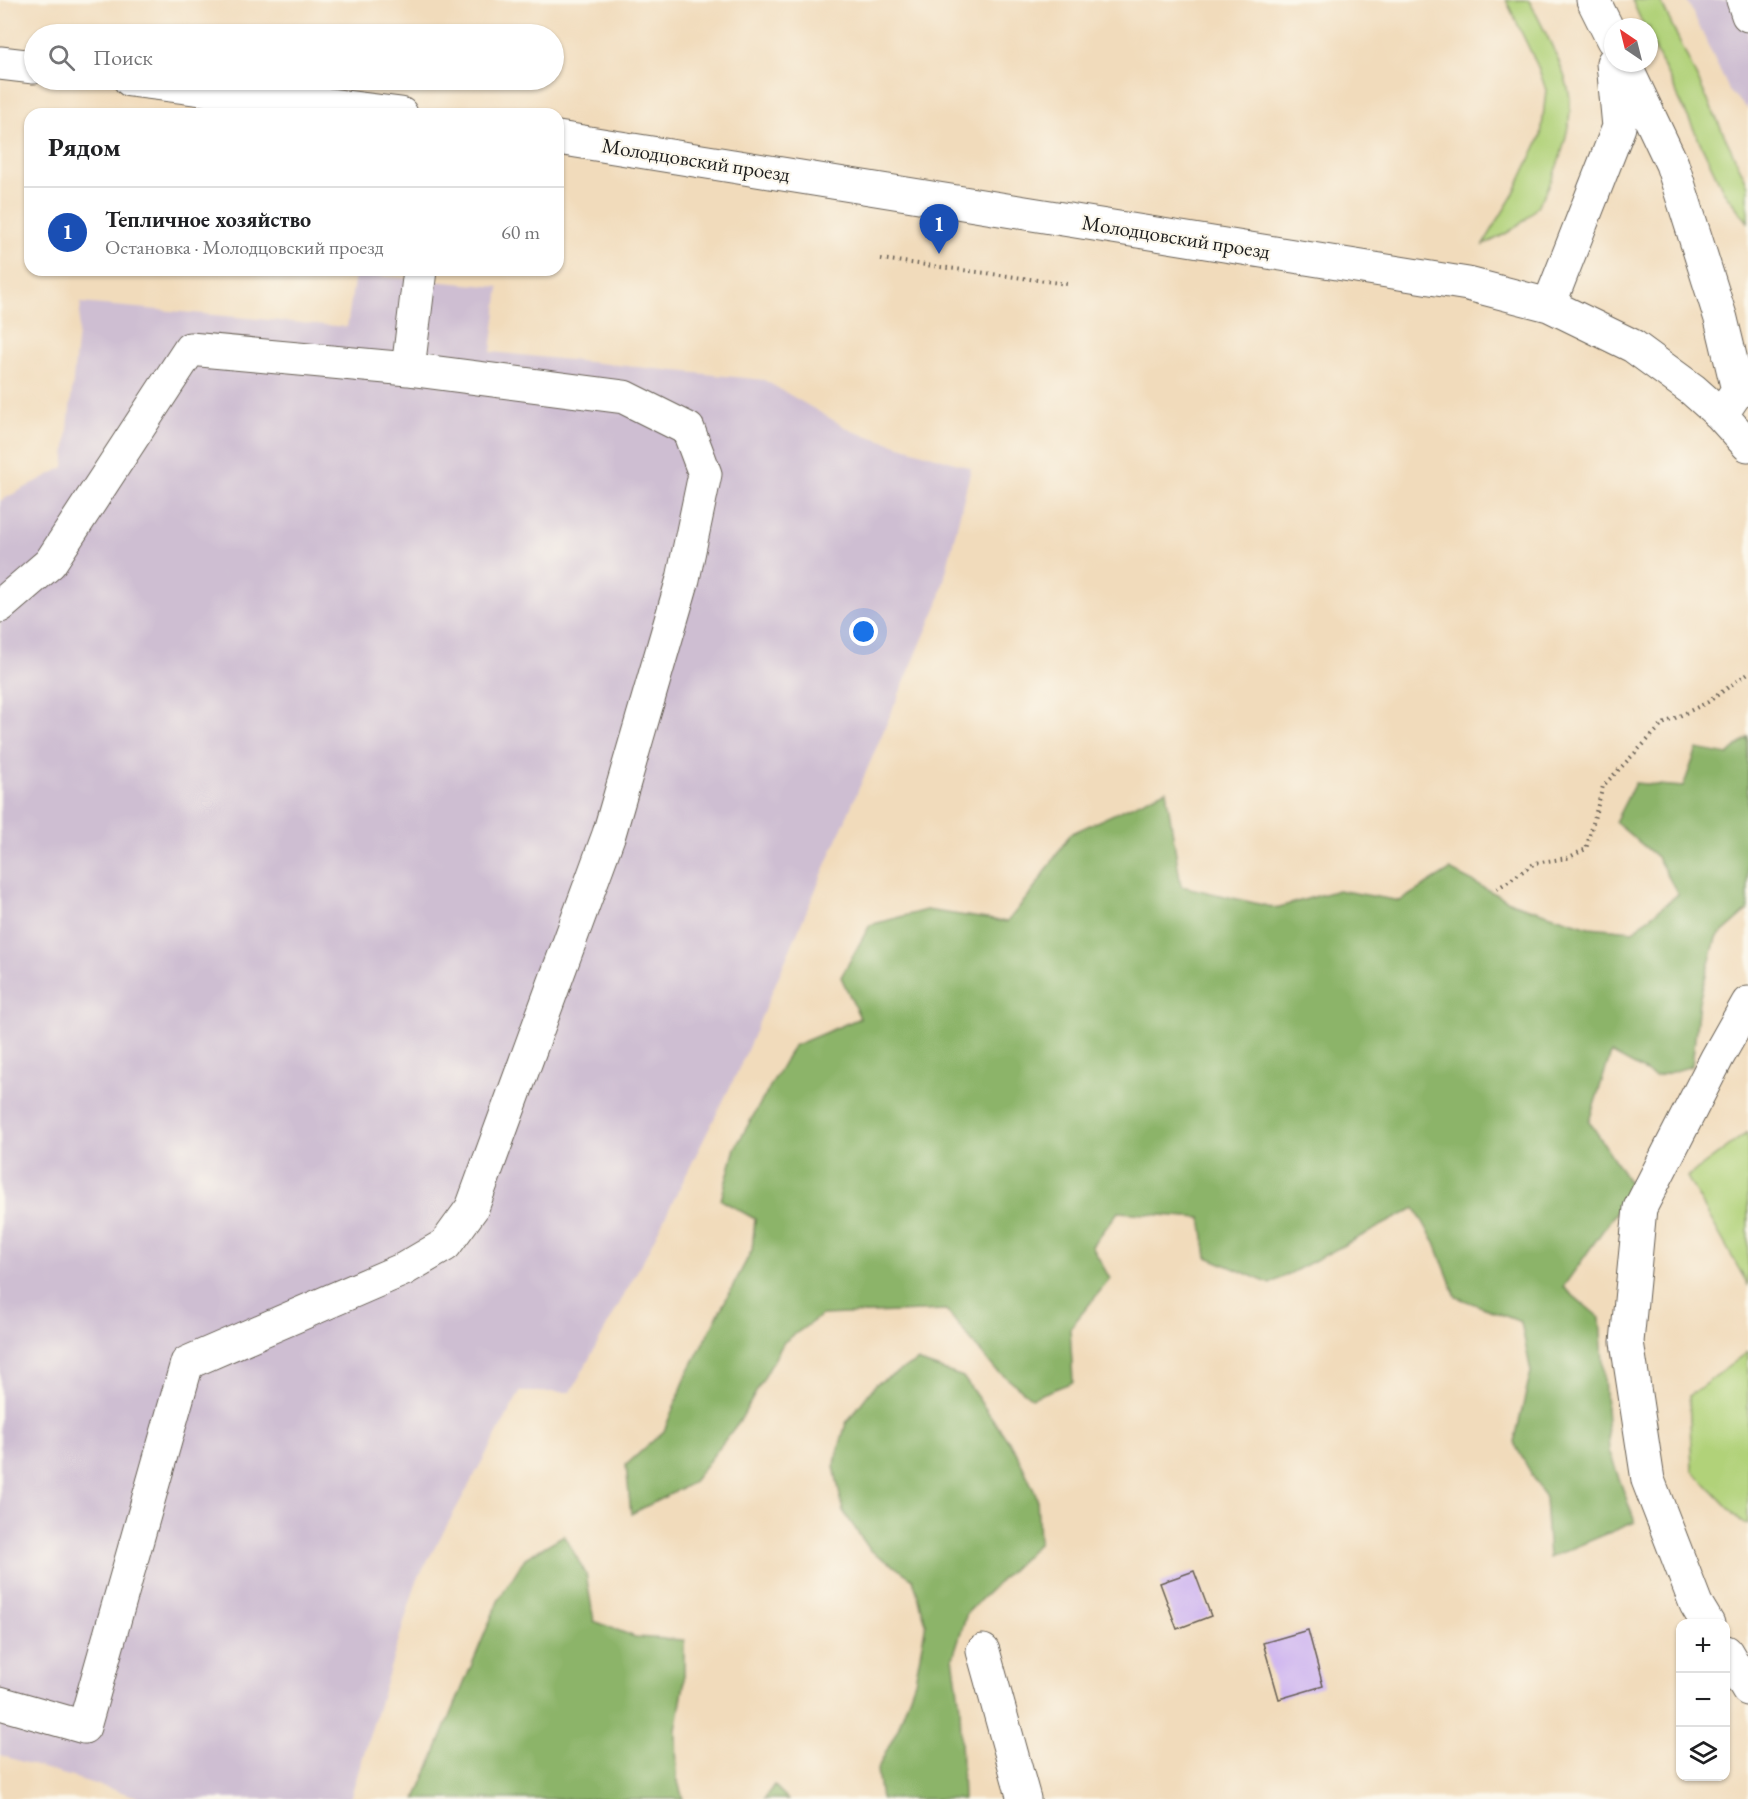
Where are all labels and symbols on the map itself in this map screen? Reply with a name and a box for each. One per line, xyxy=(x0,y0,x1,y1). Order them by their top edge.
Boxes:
north arrow xyxy=(1604,18,1658,72)
street label: Молодцовский проезд xyxy=(600,131,792,188)
pin: 1 xyxy=(920,204,958,254)
street label: Молодцовский проезд xyxy=(1080,208,1272,265)
your location xyxy=(849,617,878,646)

